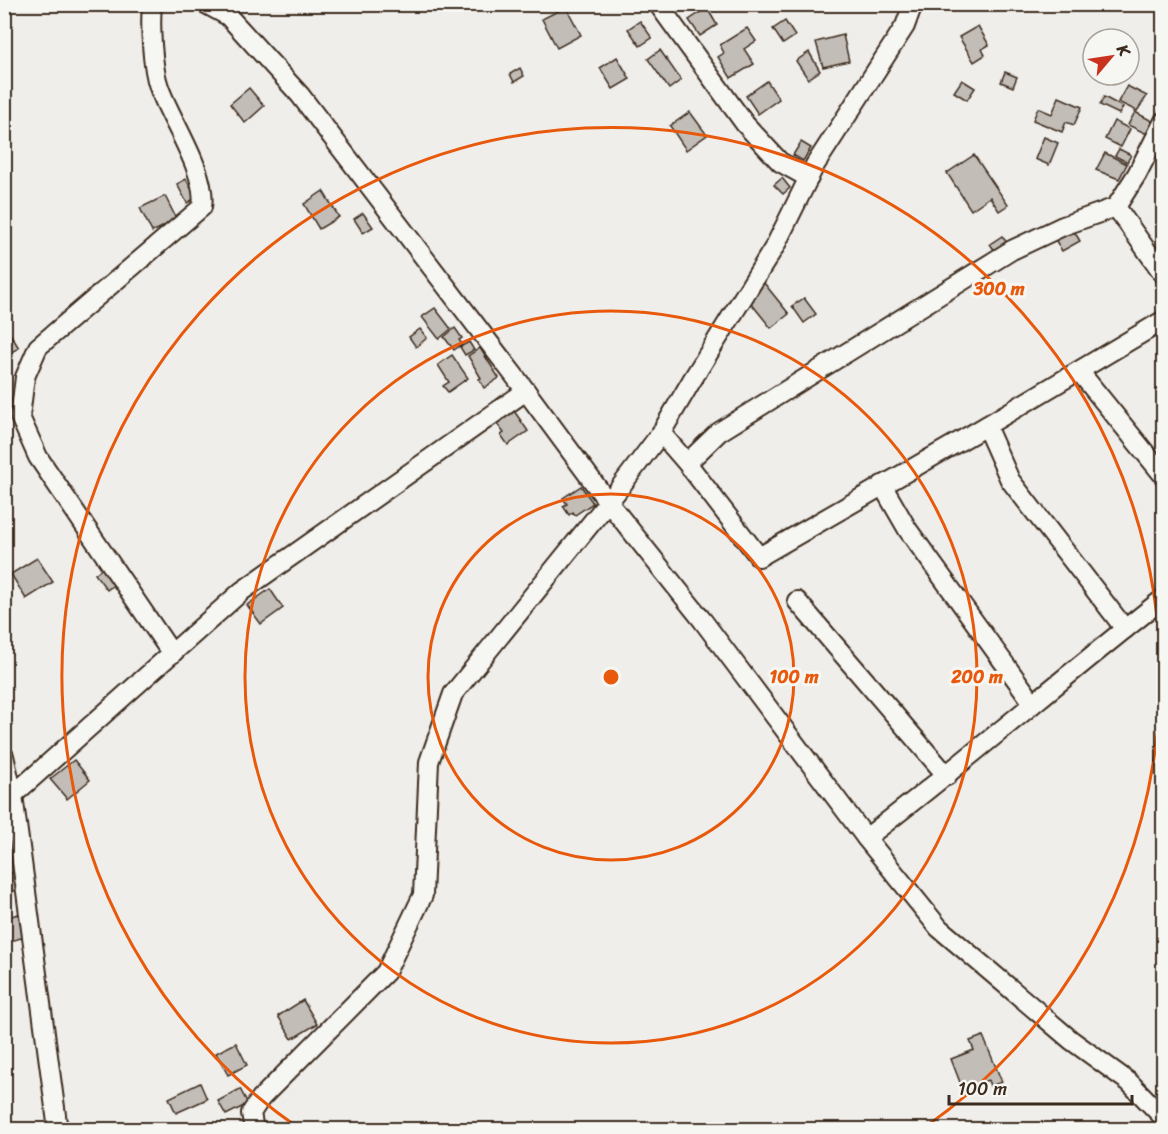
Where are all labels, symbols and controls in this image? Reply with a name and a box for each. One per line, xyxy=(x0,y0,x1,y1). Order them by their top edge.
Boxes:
north arrow xyxy=(1081,27,1141,87)
text: K xyxy=(1108,38,1139,62)
text: 300 m xyxy=(972,273,1025,305)
text: 100 m xyxy=(770,661,819,693)
text: 200 m xyxy=(950,661,1003,693)
centre of rings xyxy=(601,667,621,687)
scale bar xyxy=(949,1068,1132,1106)
text: 100 m xyxy=(958,1073,1007,1105)

